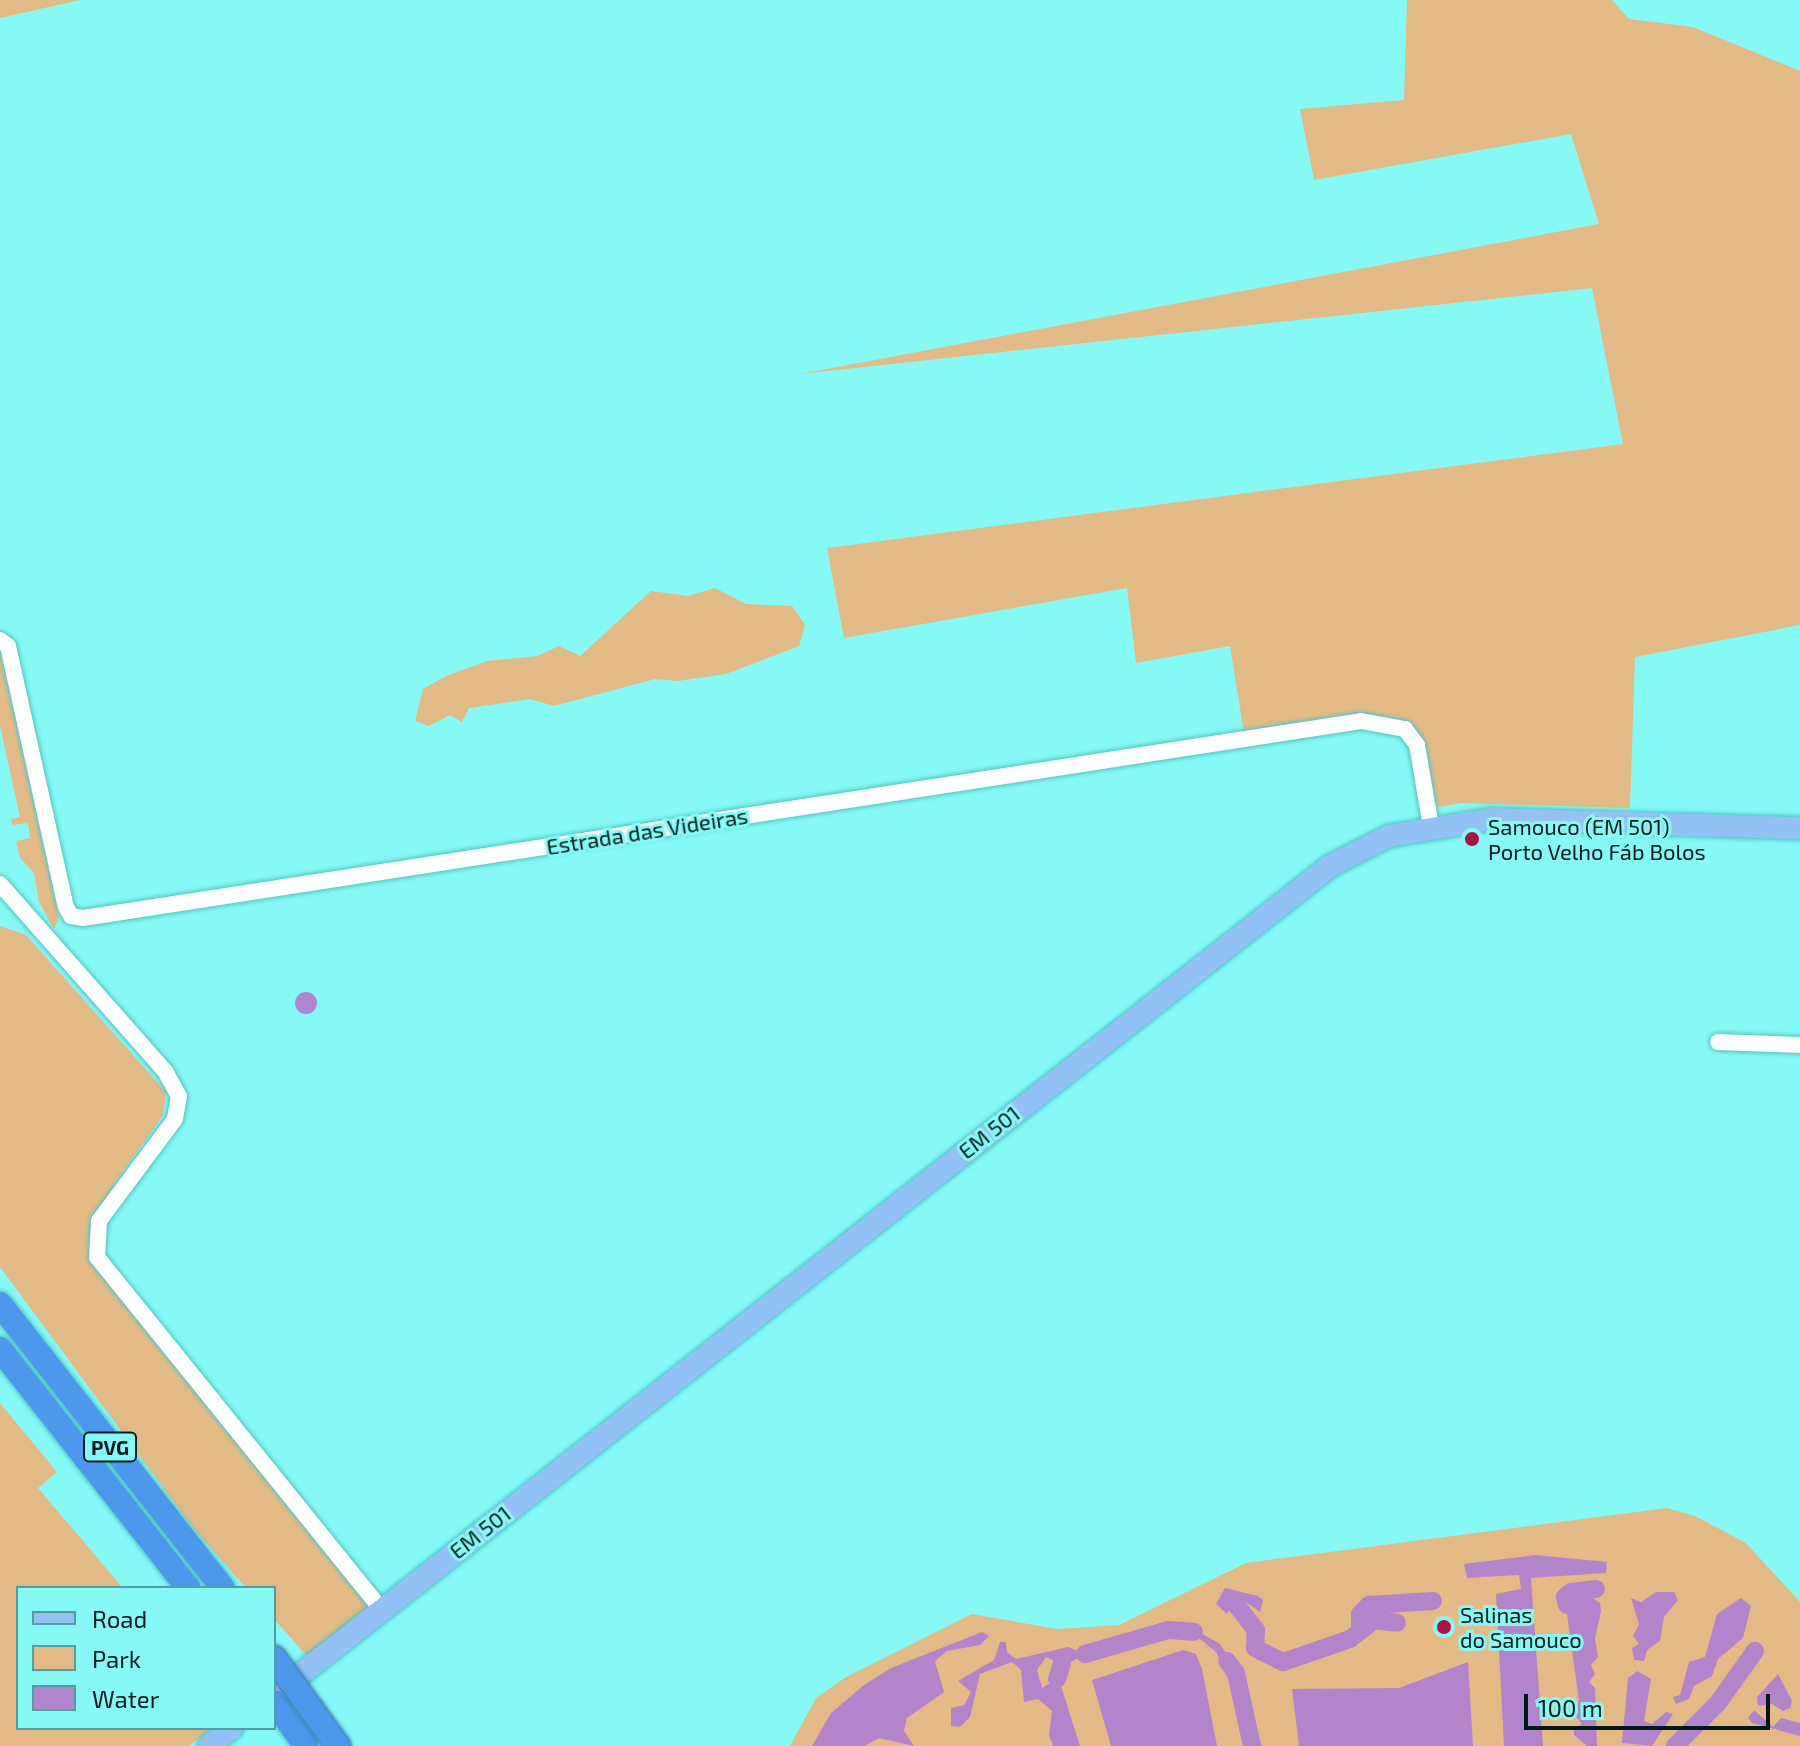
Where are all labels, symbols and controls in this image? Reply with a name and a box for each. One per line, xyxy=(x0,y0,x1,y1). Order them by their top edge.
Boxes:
street label: Estrada das Videiras xyxy=(544,802,750,860)
place label: Samouco (EM 501) Porto Velho Fáb Bolos xyxy=(1488,813,1706,864)
marker: Samouco (EM 501) Porto Velho Fáb Bolos xyxy=(1463,830,1481,848)
street label: EM 501 xyxy=(953,1100,1025,1164)
road number: PVG xyxy=(82,1431,138,1463)
street label: EM 501 xyxy=(444,1500,516,1564)
legend xyxy=(16,1586,276,1730)
place label: Salinas do Samouco xyxy=(1460,1601,1582,1652)
text: Road xyxy=(92,1604,147,1633)
marker: Salinas do Samouco xyxy=(1435,1618,1453,1636)
text: Park xyxy=(92,1644,141,1673)
scale bar xyxy=(1528,1678,1774,1728)
text: Water xyxy=(92,1684,159,1713)
text: 100 m xyxy=(1538,1693,1603,1722)

